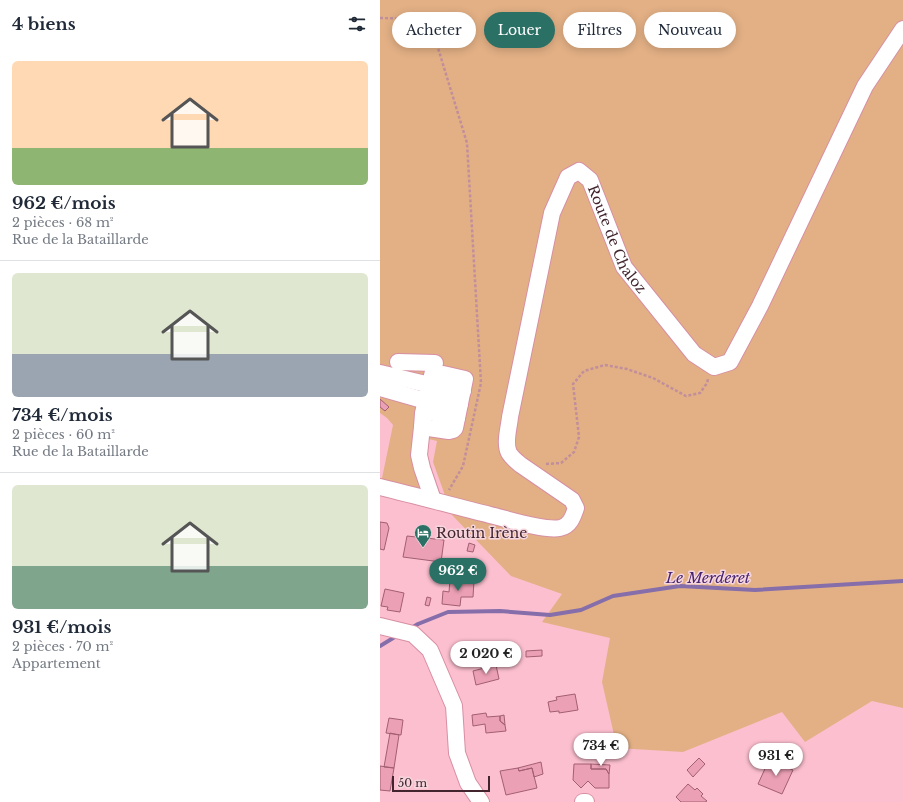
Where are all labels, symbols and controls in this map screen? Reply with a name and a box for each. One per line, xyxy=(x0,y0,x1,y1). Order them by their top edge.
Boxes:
chip: Acheter xyxy=(392,12,476,48)
chip: Louer xyxy=(484,12,555,48)
chip: Filtres xyxy=(563,12,636,48)
chip: Nouveau xyxy=(644,12,736,48)
icon: filters xyxy=(346,13,368,35)
text: 4 biens xyxy=(12,14,76,35)
icon: home xyxy=(154,87,226,159)
street label: Route de Chaloz xyxy=(584,182,651,297)
text: 962 €/mois xyxy=(12,193,116,214)
text: 2 pièces · 68 m² xyxy=(12,214,114,231)
text: Rue de la Bataillarde xyxy=(12,231,149,248)
icon: home xyxy=(154,299,226,371)
text: 734 €/mois xyxy=(12,405,113,426)
text: 2 pièces · 60 m² xyxy=(12,426,115,443)
text: Rue de la Bataillarde xyxy=(12,443,149,460)
icon: home xyxy=(154,511,226,583)
hotel icon: Routin Irène xyxy=(413,523,433,548)
place label: Routin Irène xyxy=(436,524,527,542)
pin: 962 € xyxy=(430,558,486,592)
text: 962 € xyxy=(438,562,478,579)
water label: Le Merderet xyxy=(665,568,751,587)
text: 931 €/mois xyxy=(12,617,111,638)
text: 2 pièces · 70 m² xyxy=(12,638,113,655)
pin: 2 020 € xyxy=(449,641,523,675)
text: 2 020 € xyxy=(459,645,513,662)
text: Appartement xyxy=(12,655,101,672)
pin: 734 € xyxy=(573,733,629,767)
text: 734 € xyxy=(583,737,620,754)
pin: 931 € xyxy=(748,743,804,777)
text: 931 € xyxy=(758,747,794,764)
scale bar xyxy=(392,774,490,793)
text: 50 m xyxy=(398,776,427,790)

